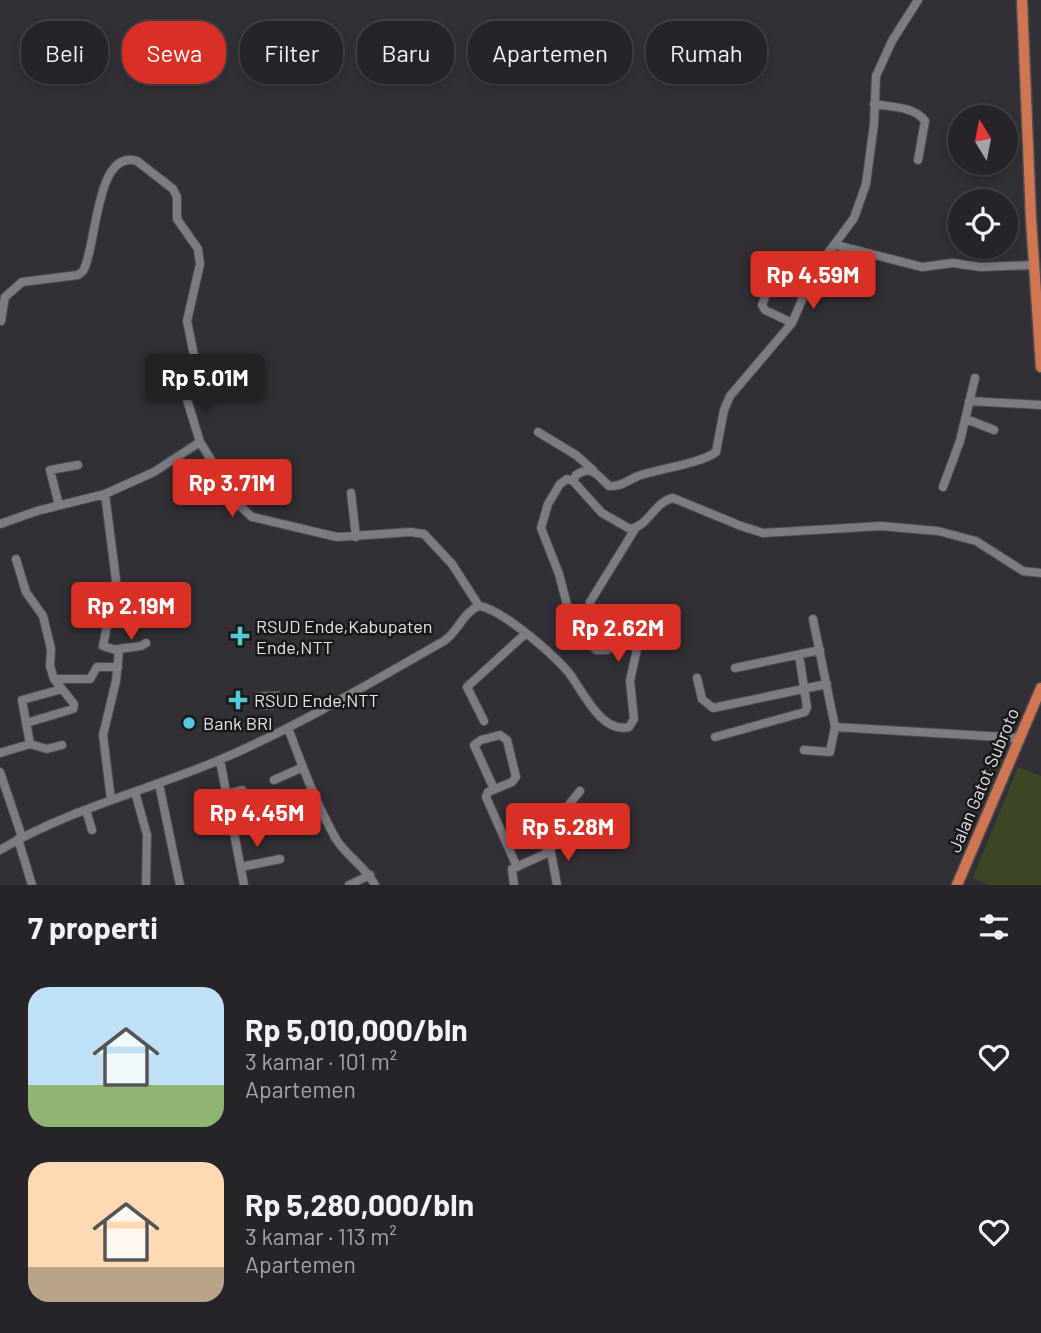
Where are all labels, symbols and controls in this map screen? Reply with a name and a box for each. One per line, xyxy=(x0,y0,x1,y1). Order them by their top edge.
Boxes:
chip: Beli xyxy=(21,21,108,84)
chip: Sewa xyxy=(122,21,226,84)
chip: Filter xyxy=(240,21,343,84)
chip: Baru xyxy=(357,21,454,84)
chip: Apartemen xyxy=(468,21,632,84)
chip: Rumah xyxy=(646,21,767,84)
north arrow xyxy=(948,105,1018,175)
map controls xyxy=(948,105,1018,259)
button: locate xyxy=(948,189,1018,259)
pin: Rp 4.59M xyxy=(741,252,885,311)
text: Rp 4.59M xyxy=(767,260,859,288)
pin: Rp 5.01M xyxy=(133,354,277,414)
text: Rp 5.01M xyxy=(161,363,249,391)
pin: Rp 3.71M xyxy=(160,460,304,519)
text: Rp 3.71M xyxy=(189,468,275,496)
pin: Rp 2.19M xyxy=(59,582,203,642)
text: Rp 2.19M xyxy=(87,591,175,619)
pin: Rp 2.62M xyxy=(546,604,690,664)
text: Rp 2.62M xyxy=(572,613,664,641)
place label: RSUD Ende,Kabupaten Ende,NTT xyxy=(256,615,433,658)
marker: RSUD Ende,Kabupaten Ende,NTT xyxy=(230,626,250,646)
place label: RSUD Ende,NTT xyxy=(254,689,379,711)
marker: RSUD Ende,NTT xyxy=(228,690,248,710)
street label: Jalan Gatot Subroto xyxy=(943,705,1023,855)
place label: Bank BRI xyxy=(203,712,273,734)
marker: Bank BRI xyxy=(181,715,197,731)
pin: Rp 4.45M xyxy=(185,790,329,849)
text: Rp 4.45M xyxy=(210,798,304,826)
pin: Rp 5.28M xyxy=(496,804,640,863)
text: Rp 5.28M xyxy=(522,812,614,840)
icon: filters xyxy=(975,908,1013,946)
text: 7 properti xyxy=(28,909,158,945)
text: Rp 5,010,000/bln xyxy=(245,1011,468,1047)
icon: home xyxy=(84,1015,168,1099)
icon: heart xyxy=(975,1038,1013,1076)
text: 3 kamar · 101 m² xyxy=(245,1047,397,1075)
text: Apartemen xyxy=(245,1075,356,1103)
text: Rp 5,280,000/bln xyxy=(245,1186,474,1222)
icon: home xyxy=(84,1190,168,1274)
icon: heart xyxy=(975,1213,1013,1251)
text: 3 kamar · 113 m² xyxy=(245,1222,397,1250)
text: Apartemen xyxy=(245,1250,356,1278)

